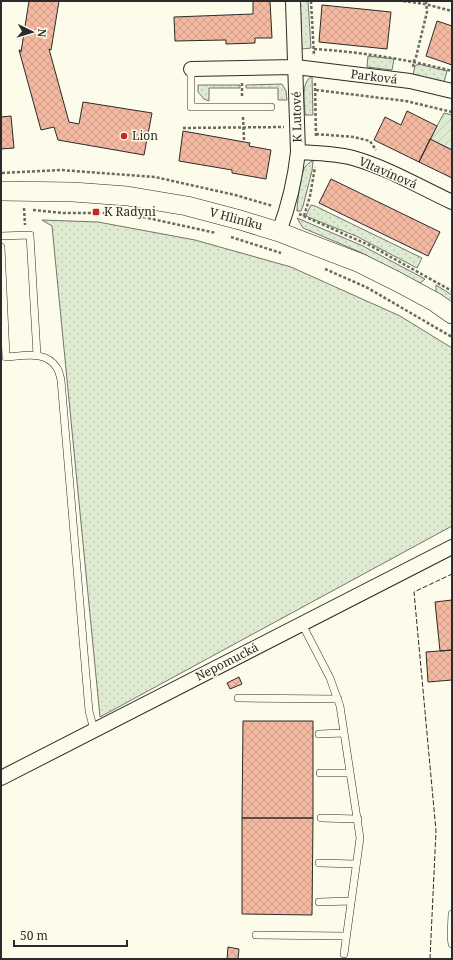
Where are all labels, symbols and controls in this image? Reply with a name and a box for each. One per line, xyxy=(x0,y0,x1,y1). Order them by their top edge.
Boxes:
north arrow xyxy=(12,12,52,52)
text: N xyxy=(35,28,50,38)
street label: Parková xyxy=(350,65,399,88)
street label: K Lutové xyxy=(288,91,305,143)
place label: Lion xyxy=(132,127,158,144)
marker: Lion xyxy=(119,131,129,141)
street label: Vltavínová xyxy=(356,153,420,193)
place label: K Radyni xyxy=(104,203,156,220)
street label: V Hliníku xyxy=(208,203,265,234)
marker: K Radyni xyxy=(91,207,101,217)
street label: Nepomucká xyxy=(192,638,261,685)
scale bar xyxy=(14,922,127,948)
text: 50 m xyxy=(20,927,48,944)

